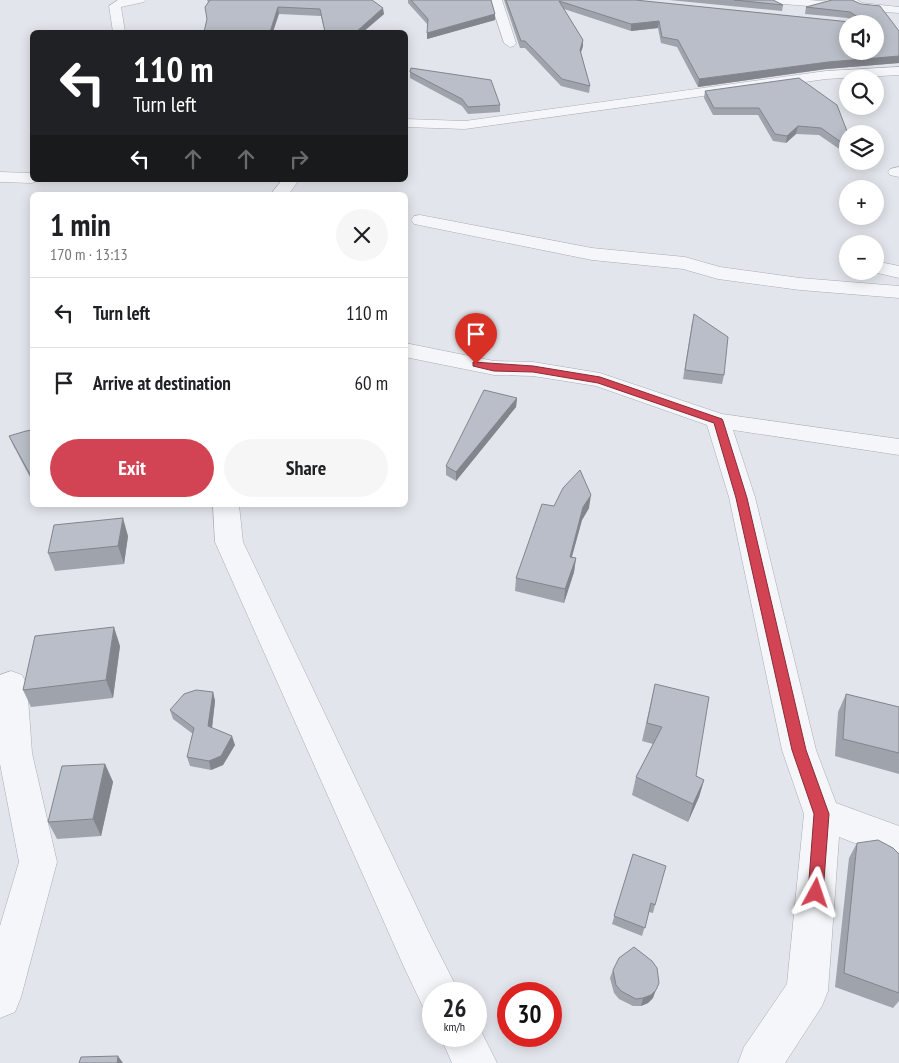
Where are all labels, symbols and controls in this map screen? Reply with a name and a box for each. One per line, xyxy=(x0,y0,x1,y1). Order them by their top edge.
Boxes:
map controls xyxy=(839,15,884,280)
button: sound xyxy=(839,15,884,60)
text: 110 m xyxy=(133,46,214,92)
icon: left xyxy=(50,50,115,115)
button: search xyxy=(839,70,884,115)
text: Turn left xyxy=(133,90,197,118)
button: layers xyxy=(839,125,884,170)
icon: left xyxy=(126,145,154,173)
icon: ahead xyxy=(179,145,207,173)
icon: ahead xyxy=(232,145,260,173)
icon: right xyxy=(285,145,313,173)
button: + xyxy=(839,180,884,225)
text: 1 min xyxy=(50,205,111,244)
button: close xyxy=(336,209,388,261)
button: − xyxy=(839,235,884,280)
text: 170 m · 13:13 xyxy=(50,244,128,264)
icon: left xyxy=(50,299,78,327)
text: Turn left xyxy=(93,301,150,325)
text: 110 m xyxy=(346,301,388,325)
pin xyxy=(455,313,497,364)
icon: arrive xyxy=(462,320,490,348)
icon: arrive xyxy=(50,369,78,397)
text: Arrive at destination xyxy=(93,371,231,395)
text: 60 m xyxy=(355,371,388,395)
button: Exit xyxy=(50,439,214,497)
button: Share xyxy=(224,439,388,497)
position arrow xyxy=(789,866,841,918)
speed limit sign: 30 xyxy=(497,982,562,1047)
text: 26 xyxy=(443,992,466,1024)
text: km/h xyxy=(444,1019,465,1034)

